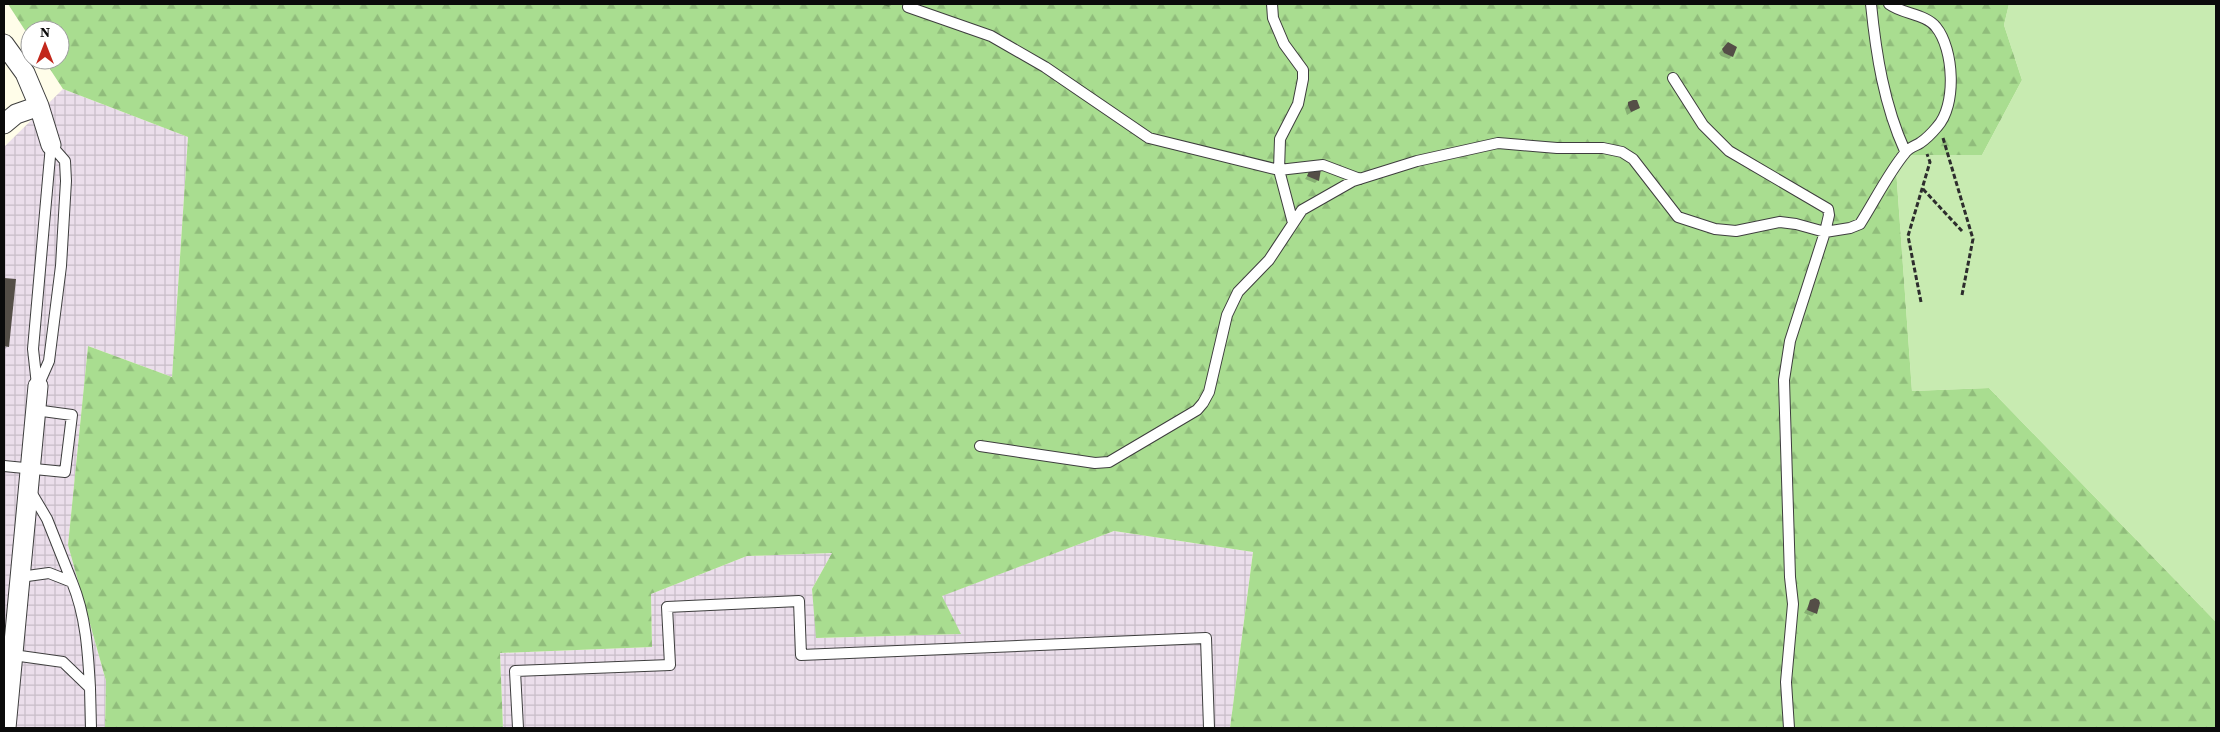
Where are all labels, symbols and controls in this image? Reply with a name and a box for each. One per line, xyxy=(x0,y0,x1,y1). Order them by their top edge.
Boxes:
north arrow xyxy=(20,20,70,70)
text: N xyxy=(40,22,50,42)

